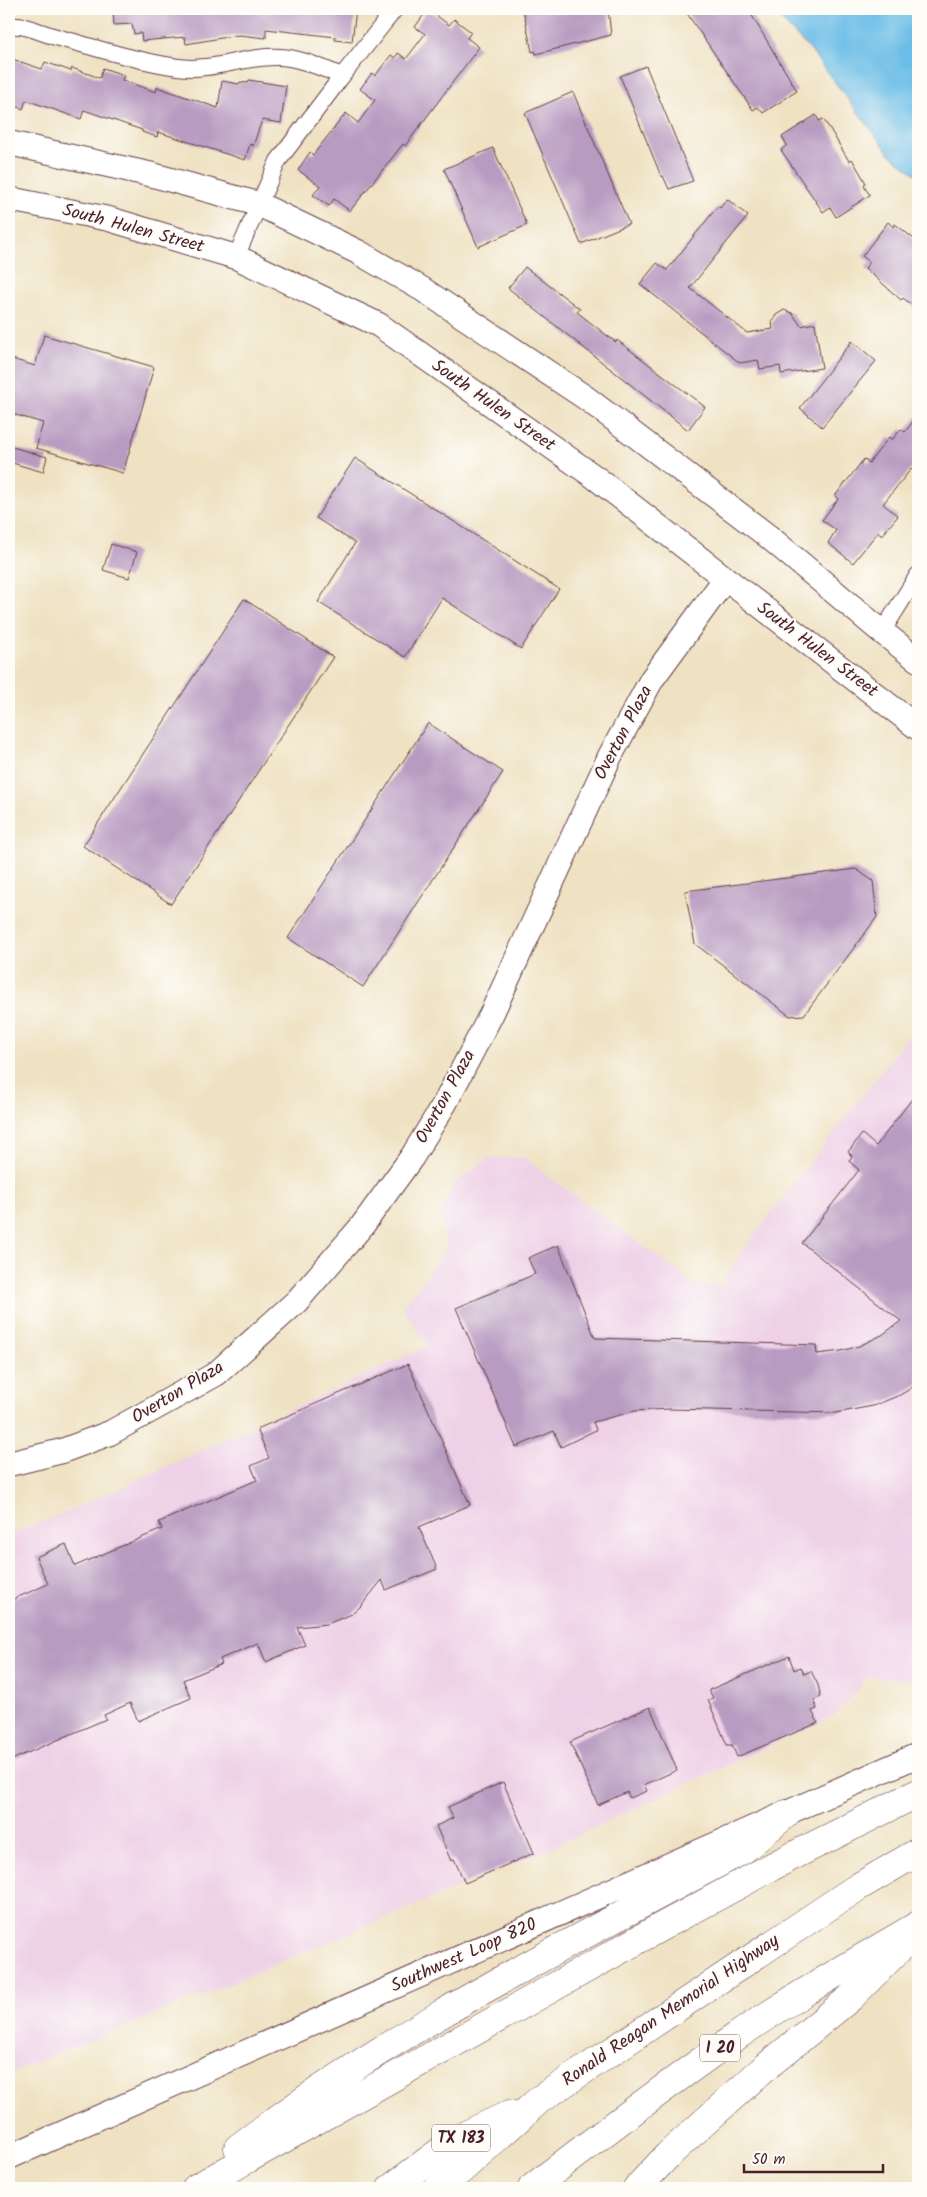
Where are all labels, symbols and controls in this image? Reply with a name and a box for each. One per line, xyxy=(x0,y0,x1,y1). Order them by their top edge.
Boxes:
street label: South Hulen Street xyxy=(59,196,208,262)
street label: South Hulen Street xyxy=(425,352,562,460)
street label: South Hulen Street xyxy=(750,595,885,706)
street label: Overton Plaza xyxy=(587,680,661,786)
street label: Overton Plaza xyxy=(408,1045,484,1149)
street label: Overton Plaza xyxy=(126,1354,230,1432)
street label: Southwest Loop 820 xyxy=(386,1911,542,2001)
street label: Ronald Reagan Memorial Highway xyxy=(556,1927,786,2095)
road number: I 20 xyxy=(700,2035,740,2062)
road number: TX 183 xyxy=(432,2124,490,2152)
scale bar xyxy=(744,2142,883,2174)
text: 50 m xyxy=(752,2148,786,2172)

